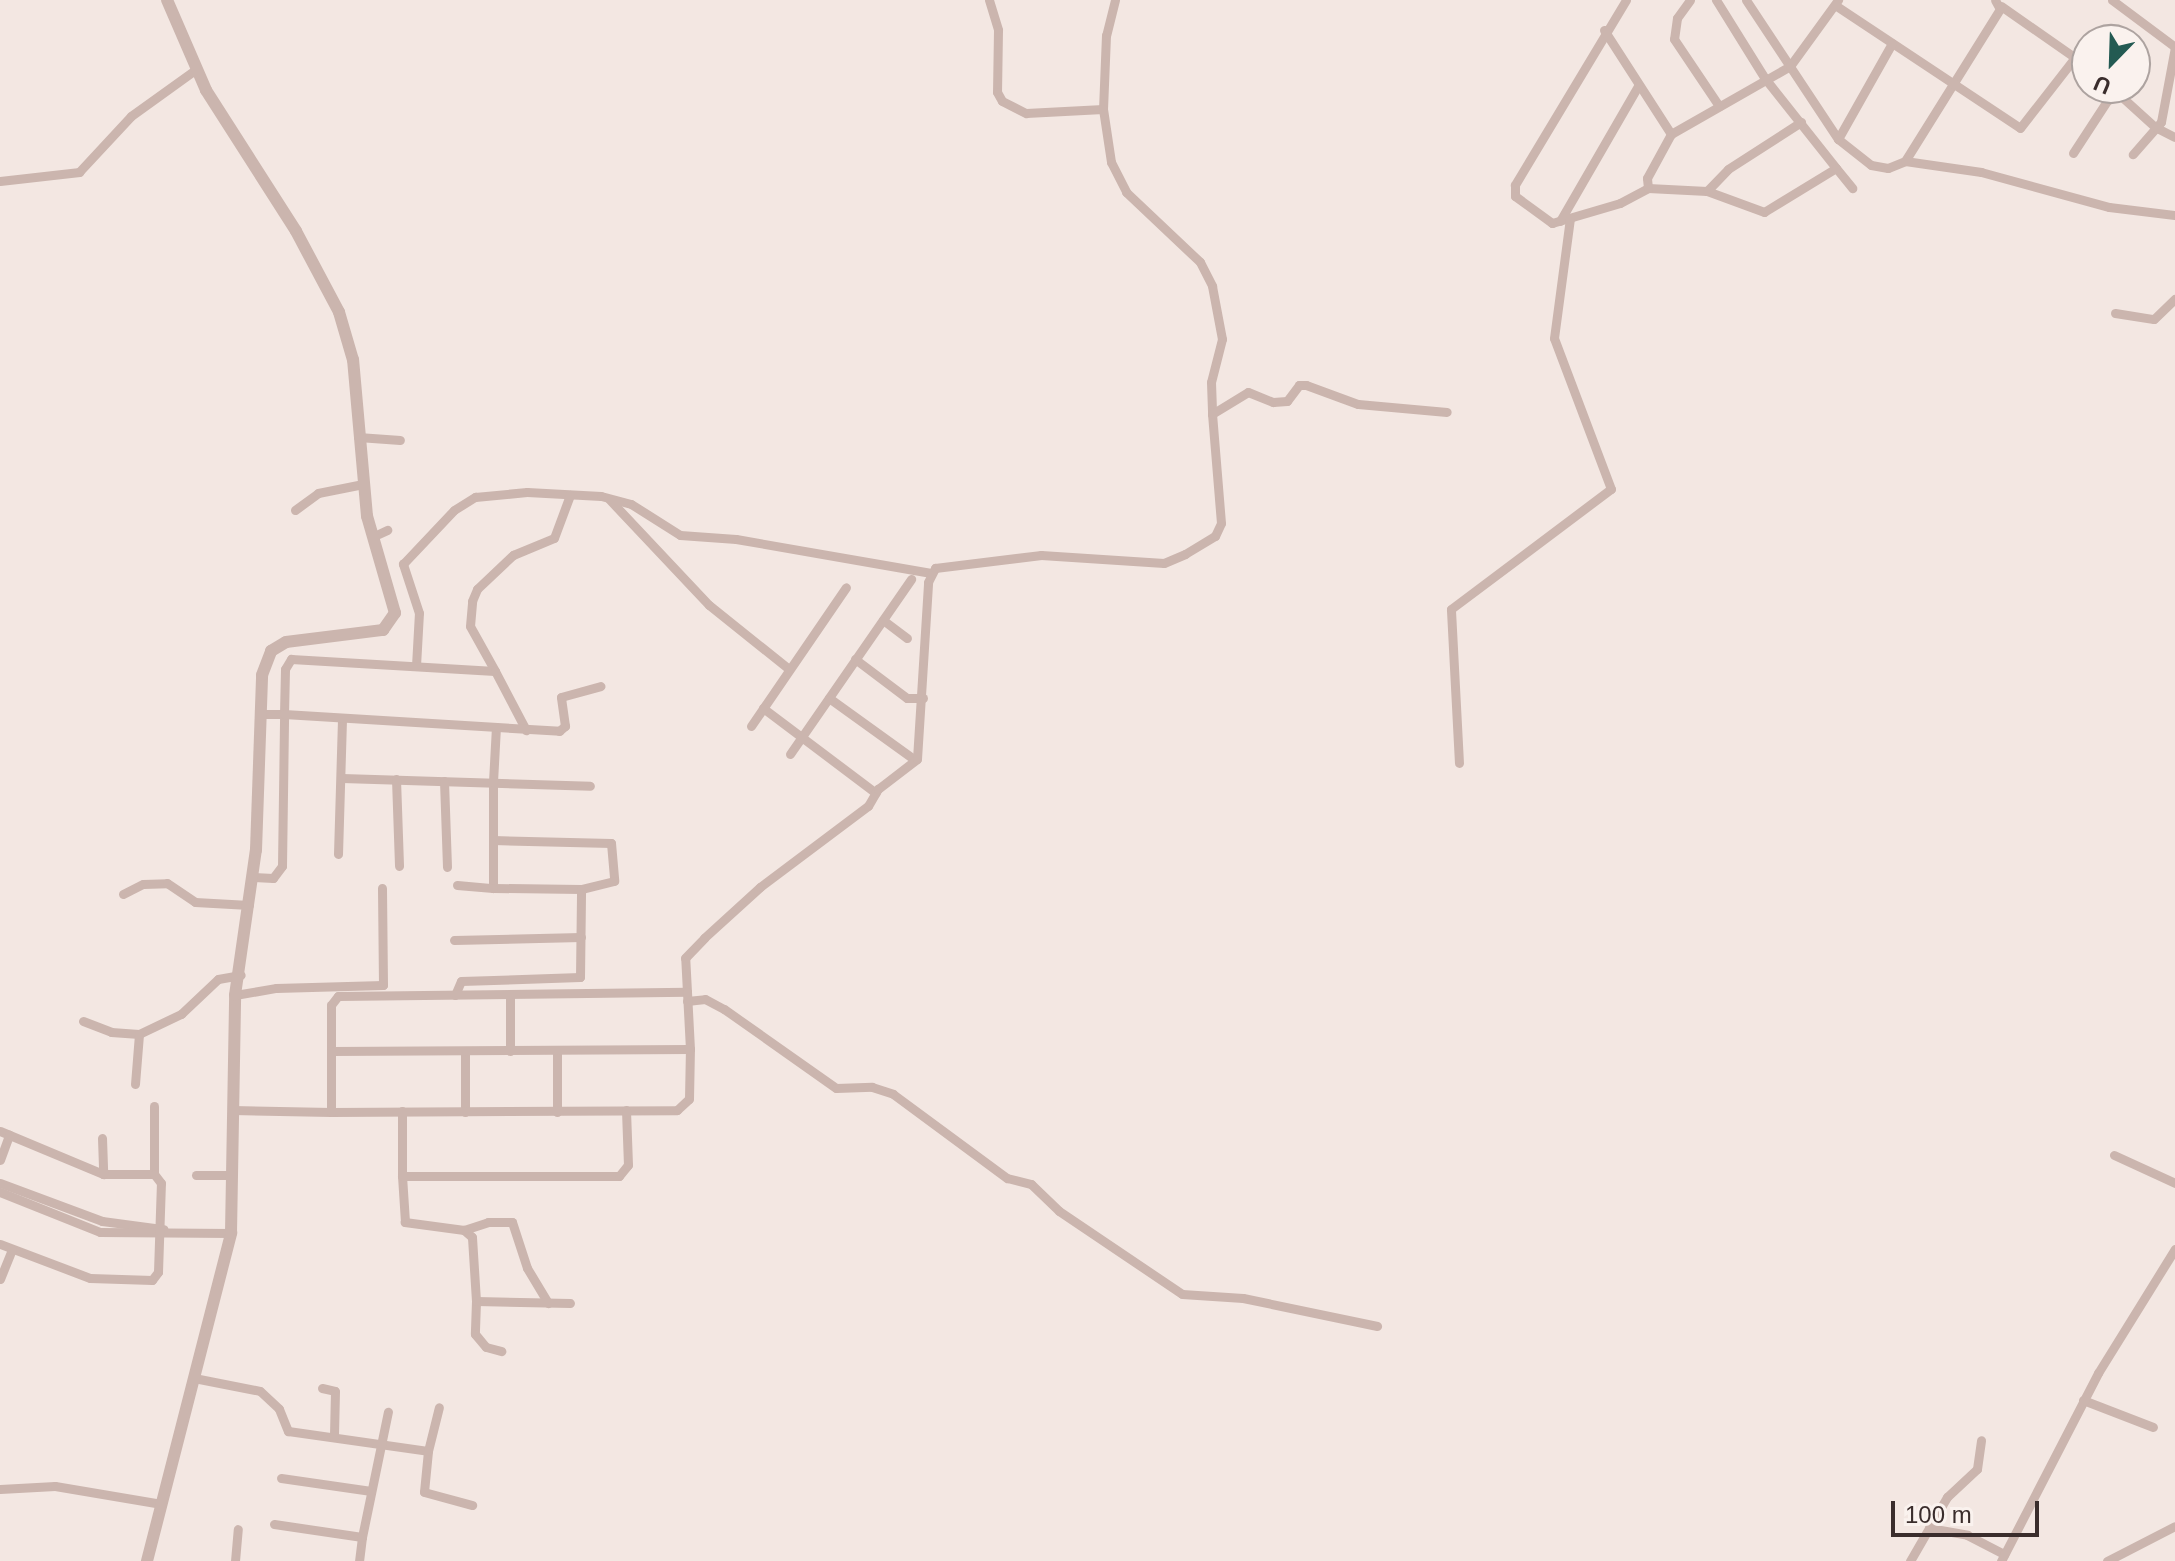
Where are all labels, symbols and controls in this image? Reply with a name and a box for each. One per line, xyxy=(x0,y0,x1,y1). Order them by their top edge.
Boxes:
north arrow xyxy=(2071,24,2151,104)
text: U xyxy=(2090,70,2114,99)
scale bar xyxy=(1895,1485,2043,1535)
text: 100 m xyxy=(1905,1501,1972,1528)

